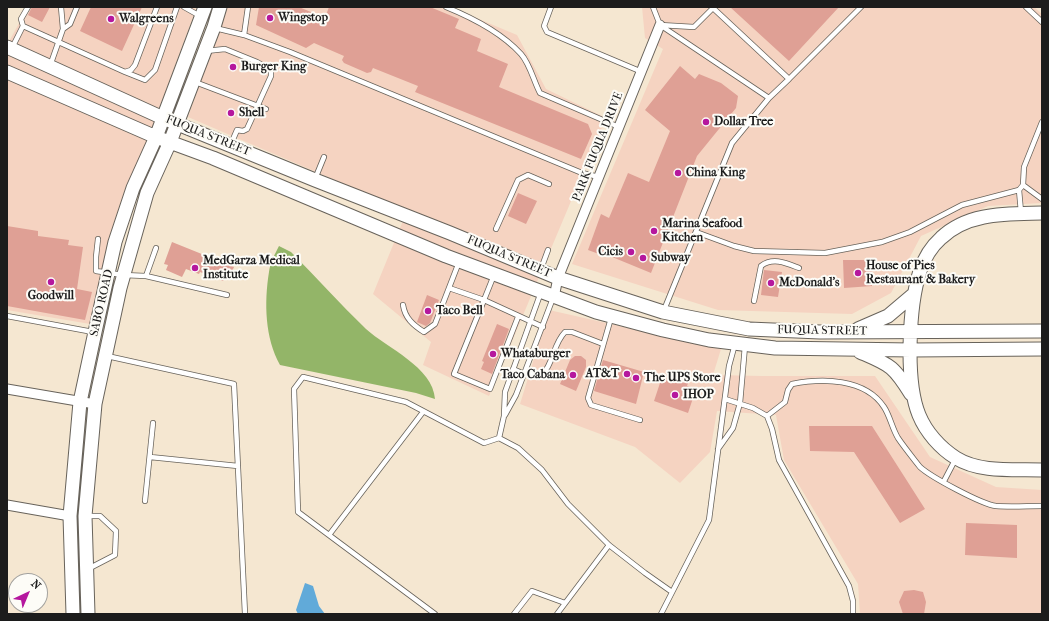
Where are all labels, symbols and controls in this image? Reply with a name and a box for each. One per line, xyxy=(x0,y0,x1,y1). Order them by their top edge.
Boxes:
place label: Wingstop xyxy=(278,11,328,25)
place label: Walgreens xyxy=(119,12,174,26)
marker: Wingstop xyxy=(265,13,275,23)
marker: Walgreens xyxy=(106,14,116,24)
place label: Burger King xyxy=(241,60,306,74)
marker: Burger King xyxy=(228,62,238,72)
street label: PARK FUQUA DRIVE xyxy=(569,90,627,204)
place label: Shell xyxy=(239,106,264,120)
marker: Shell xyxy=(226,108,236,118)
street label: FUQUA STREET xyxy=(164,112,252,160)
place label: Dollar Tree xyxy=(714,115,773,129)
marker: Dollar Tree xyxy=(701,117,711,127)
place label: China King xyxy=(686,166,745,180)
marker: China King xyxy=(673,168,683,178)
place label: Marina Seafood Kitchen xyxy=(662,217,742,245)
marker: Marina Seafood Kitchen xyxy=(649,226,659,236)
street label: FUQUA STREET xyxy=(465,233,553,281)
place label: Cicis xyxy=(598,245,623,259)
marker: Cicis xyxy=(626,247,636,257)
place label: Subway xyxy=(651,251,690,265)
marker: Subway xyxy=(638,253,648,263)
place label: MedGarza Medical Institute xyxy=(203,254,300,282)
place label: House of Pies Restaurant & Bakery xyxy=(866,259,975,287)
marker: MedGarza Medical Institute xyxy=(190,263,200,273)
street label: SABO ROAD xyxy=(87,268,117,338)
marker: House of Pies Restaurant & Bakery xyxy=(853,268,863,278)
place label: McDonald's xyxy=(779,276,839,290)
marker: Goodwill xyxy=(46,277,56,287)
marker: McDonald's xyxy=(766,278,776,288)
place label: Goodwill xyxy=(28,289,74,303)
place label: Taco Bell xyxy=(436,304,483,318)
marker: Taco Bell xyxy=(423,306,433,316)
street label: FUQUA STREET xyxy=(777,323,867,339)
place label: Whataburger xyxy=(501,347,570,361)
marker: Whataburger xyxy=(488,349,498,359)
place label: AT&T xyxy=(585,367,619,381)
place label: Taco Cabana xyxy=(500,368,565,382)
marker: AT&T xyxy=(622,369,632,379)
marker: Taco Cabana xyxy=(568,370,578,380)
place label: The UPS Store xyxy=(644,371,720,385)
marker: The UPS Store xyxy=(631,373,641,383)
place label: IHOP xyxy=(683,388,714,402)
marker: IHOP xyxy=(670,390,680,400)
north arrow xyxy=(8,573,48,613)
text: N xyxy=(28,577,44,592)

